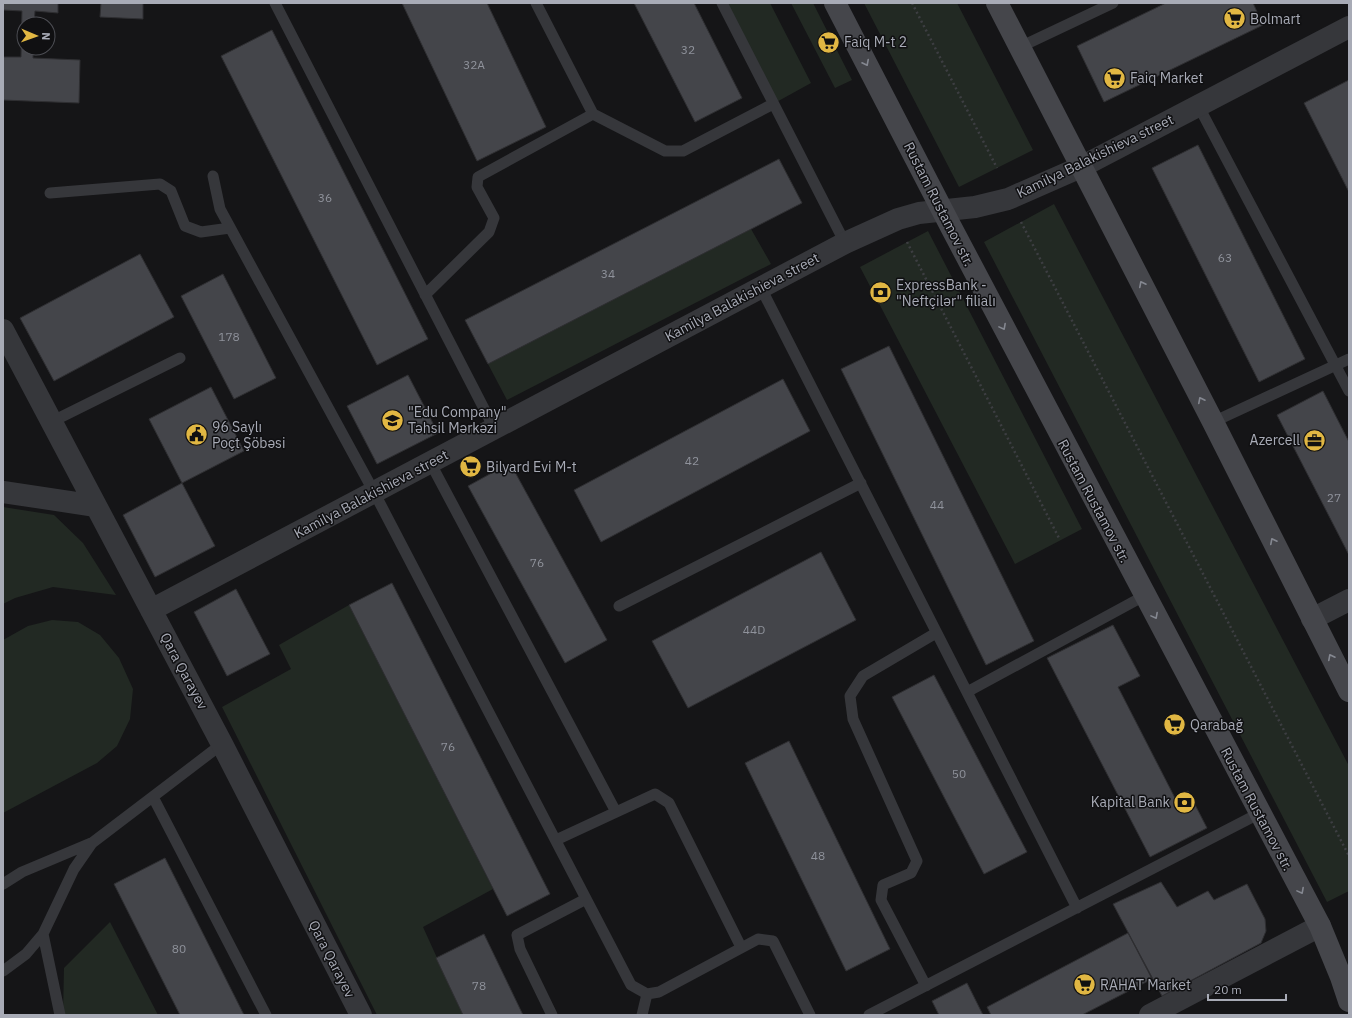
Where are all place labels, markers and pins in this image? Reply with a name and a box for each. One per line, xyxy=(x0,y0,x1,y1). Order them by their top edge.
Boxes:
supermarket icon: Bolmart xyxy=(1222,6,1248,32)
place label: Bolmart xyxy=(1250,10,1301,28)
supermarket icon: Faiq M-t 2 xyxy=(816,29,842,55)
place label: Faiq M-t 2 xyxy=(844,33,907,51)
supermarket icon: Faiq Market xyxy=(1102,65,1128,91)
place label: Faiq Market xyxy=(1130,69,1203,87)
place label: ExpressBank - "Neftçilər" filialı xyxy=(896,276,996,310)
bank icon: ExpressBank - "Neftçilər" filialı xyxy=(867,280,893,306)
place label: "Edu Company" Təhsil Mərkəzi xyxy=(408,403,507,437)
school or university icon: "Edu Company" Təhsil Mərkəzi xyxy=(379,407,405,433)
place label: 96 Saylı Poçt Şöbəsi xyxy=(212,418,285,452)
public building icon: 96 Saylı Poçt Şöbəsi xyxy=(184,422,210,448)
office icon: Azercell xyxy=(1302,427,1328,453)
place label: Azercell xyxy=(1250,431,1300,449)
supermarket icon: Bilyard Evi M-t xyxy=(457,454,483,480)
place label: Bilyard Evi M-t xyxy=(486,458,577,476)
supermarket icon: Qarabağ xyxy=(1161,712,1187,738)
place label: Qarabağ xyxy=(1190,716,1244,734)
bank icon: Kapital Bank xyxy=(1172,789,1198,815)
place label: Kapital Bank xyxy=(1091,793,1171,811)
supermarket icon: RAHAT Market xyxy=(1072,972,1098,998)
place label: RAHAT Market xyxy=(1100,976,1191,994)

